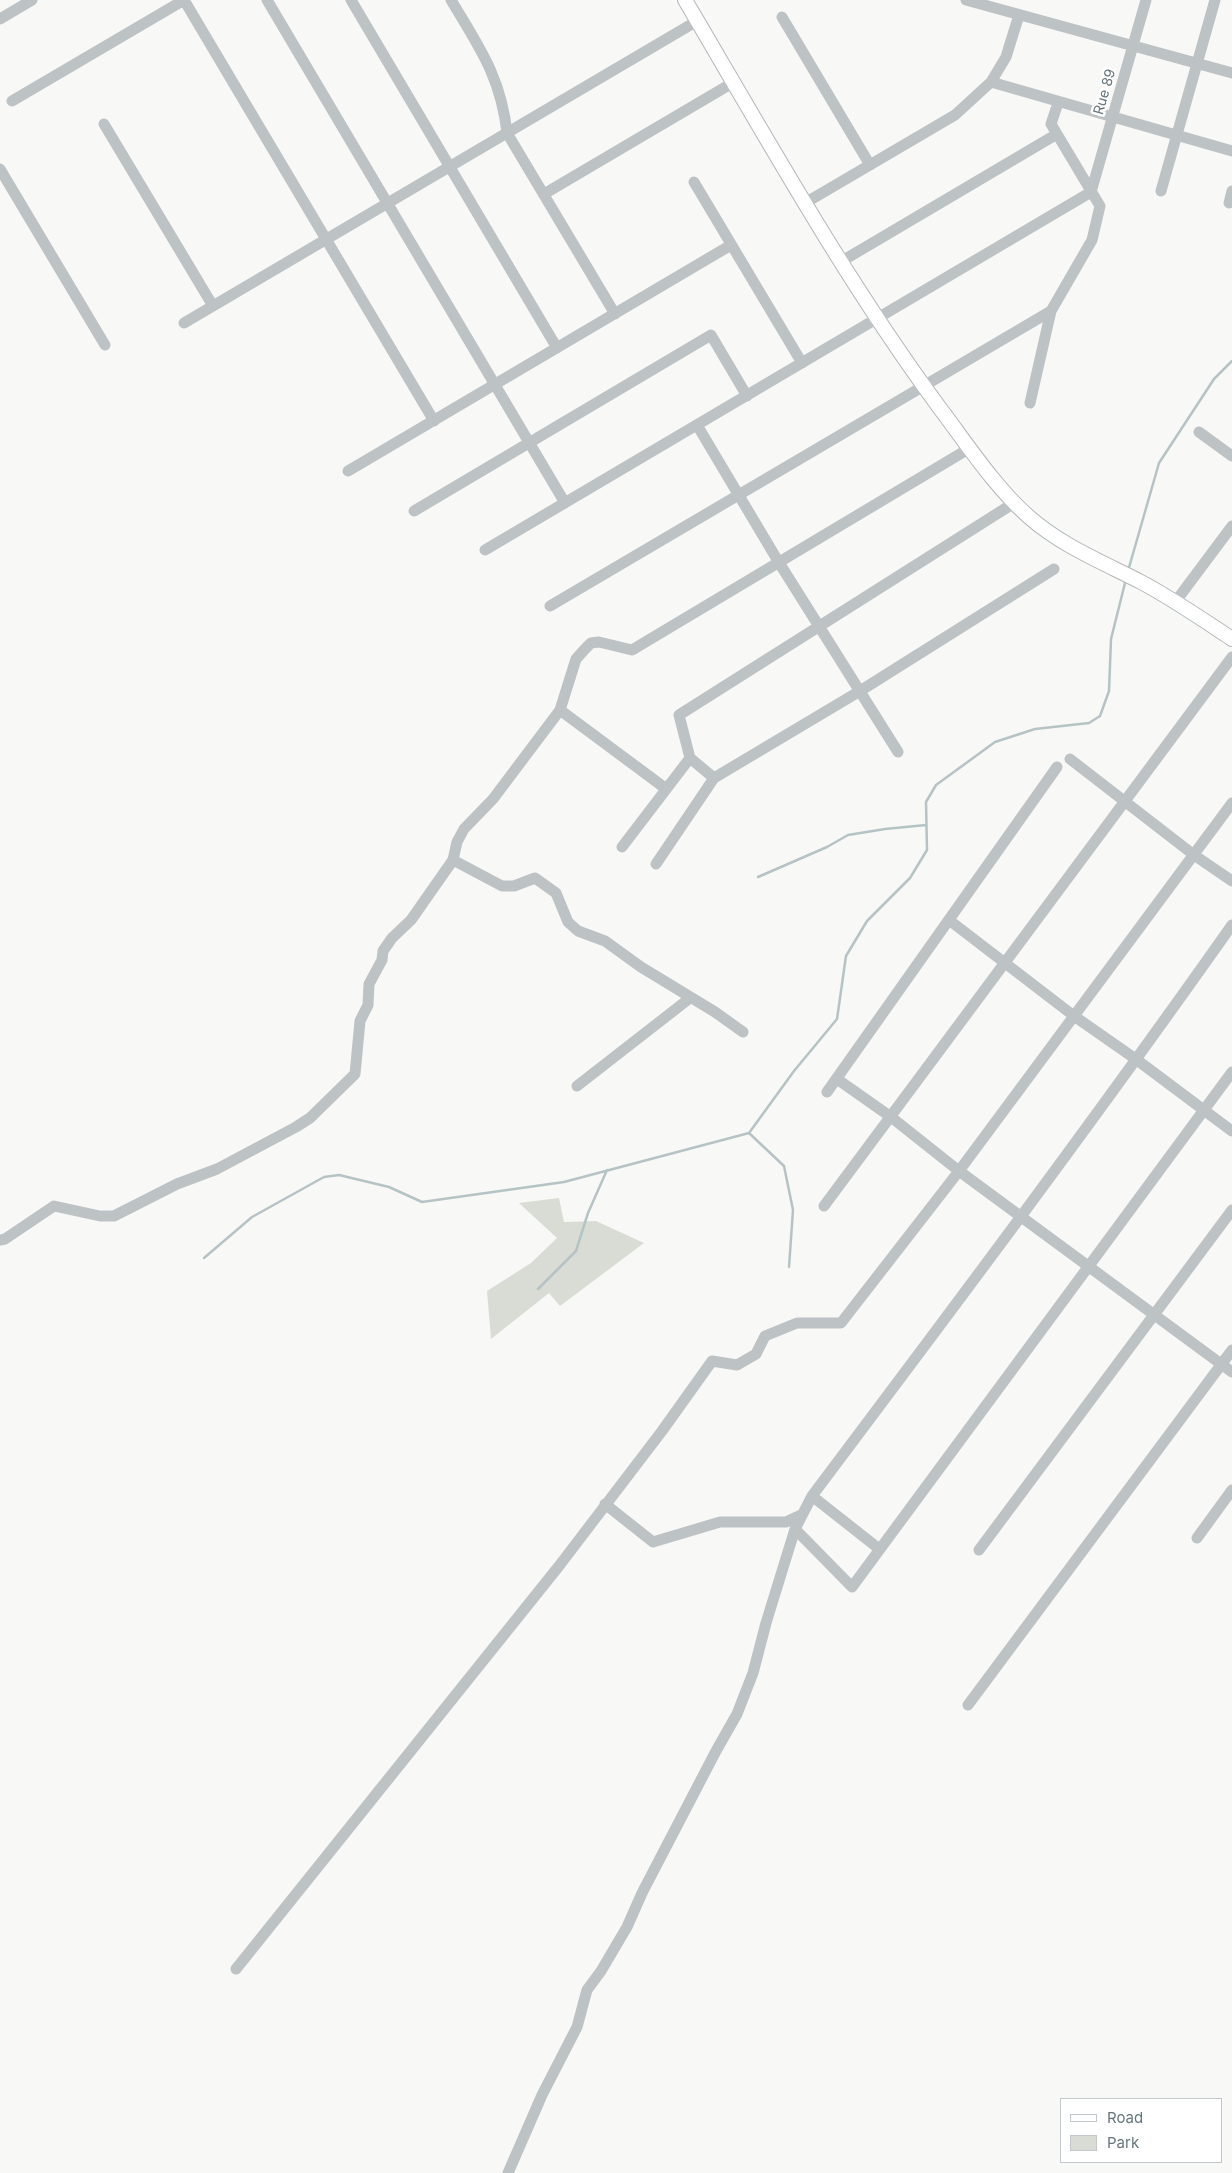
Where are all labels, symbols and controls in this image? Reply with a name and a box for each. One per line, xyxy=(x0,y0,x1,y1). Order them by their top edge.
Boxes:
street label: Rue 89 xyxy=(1090,67,1120,117)
legend xyxy=(1060,2098,1222,2163)
text: Road xyxy=(1107,2108,1143,2127)
text: Park xyxy=(1107,2133,1139,2152)

